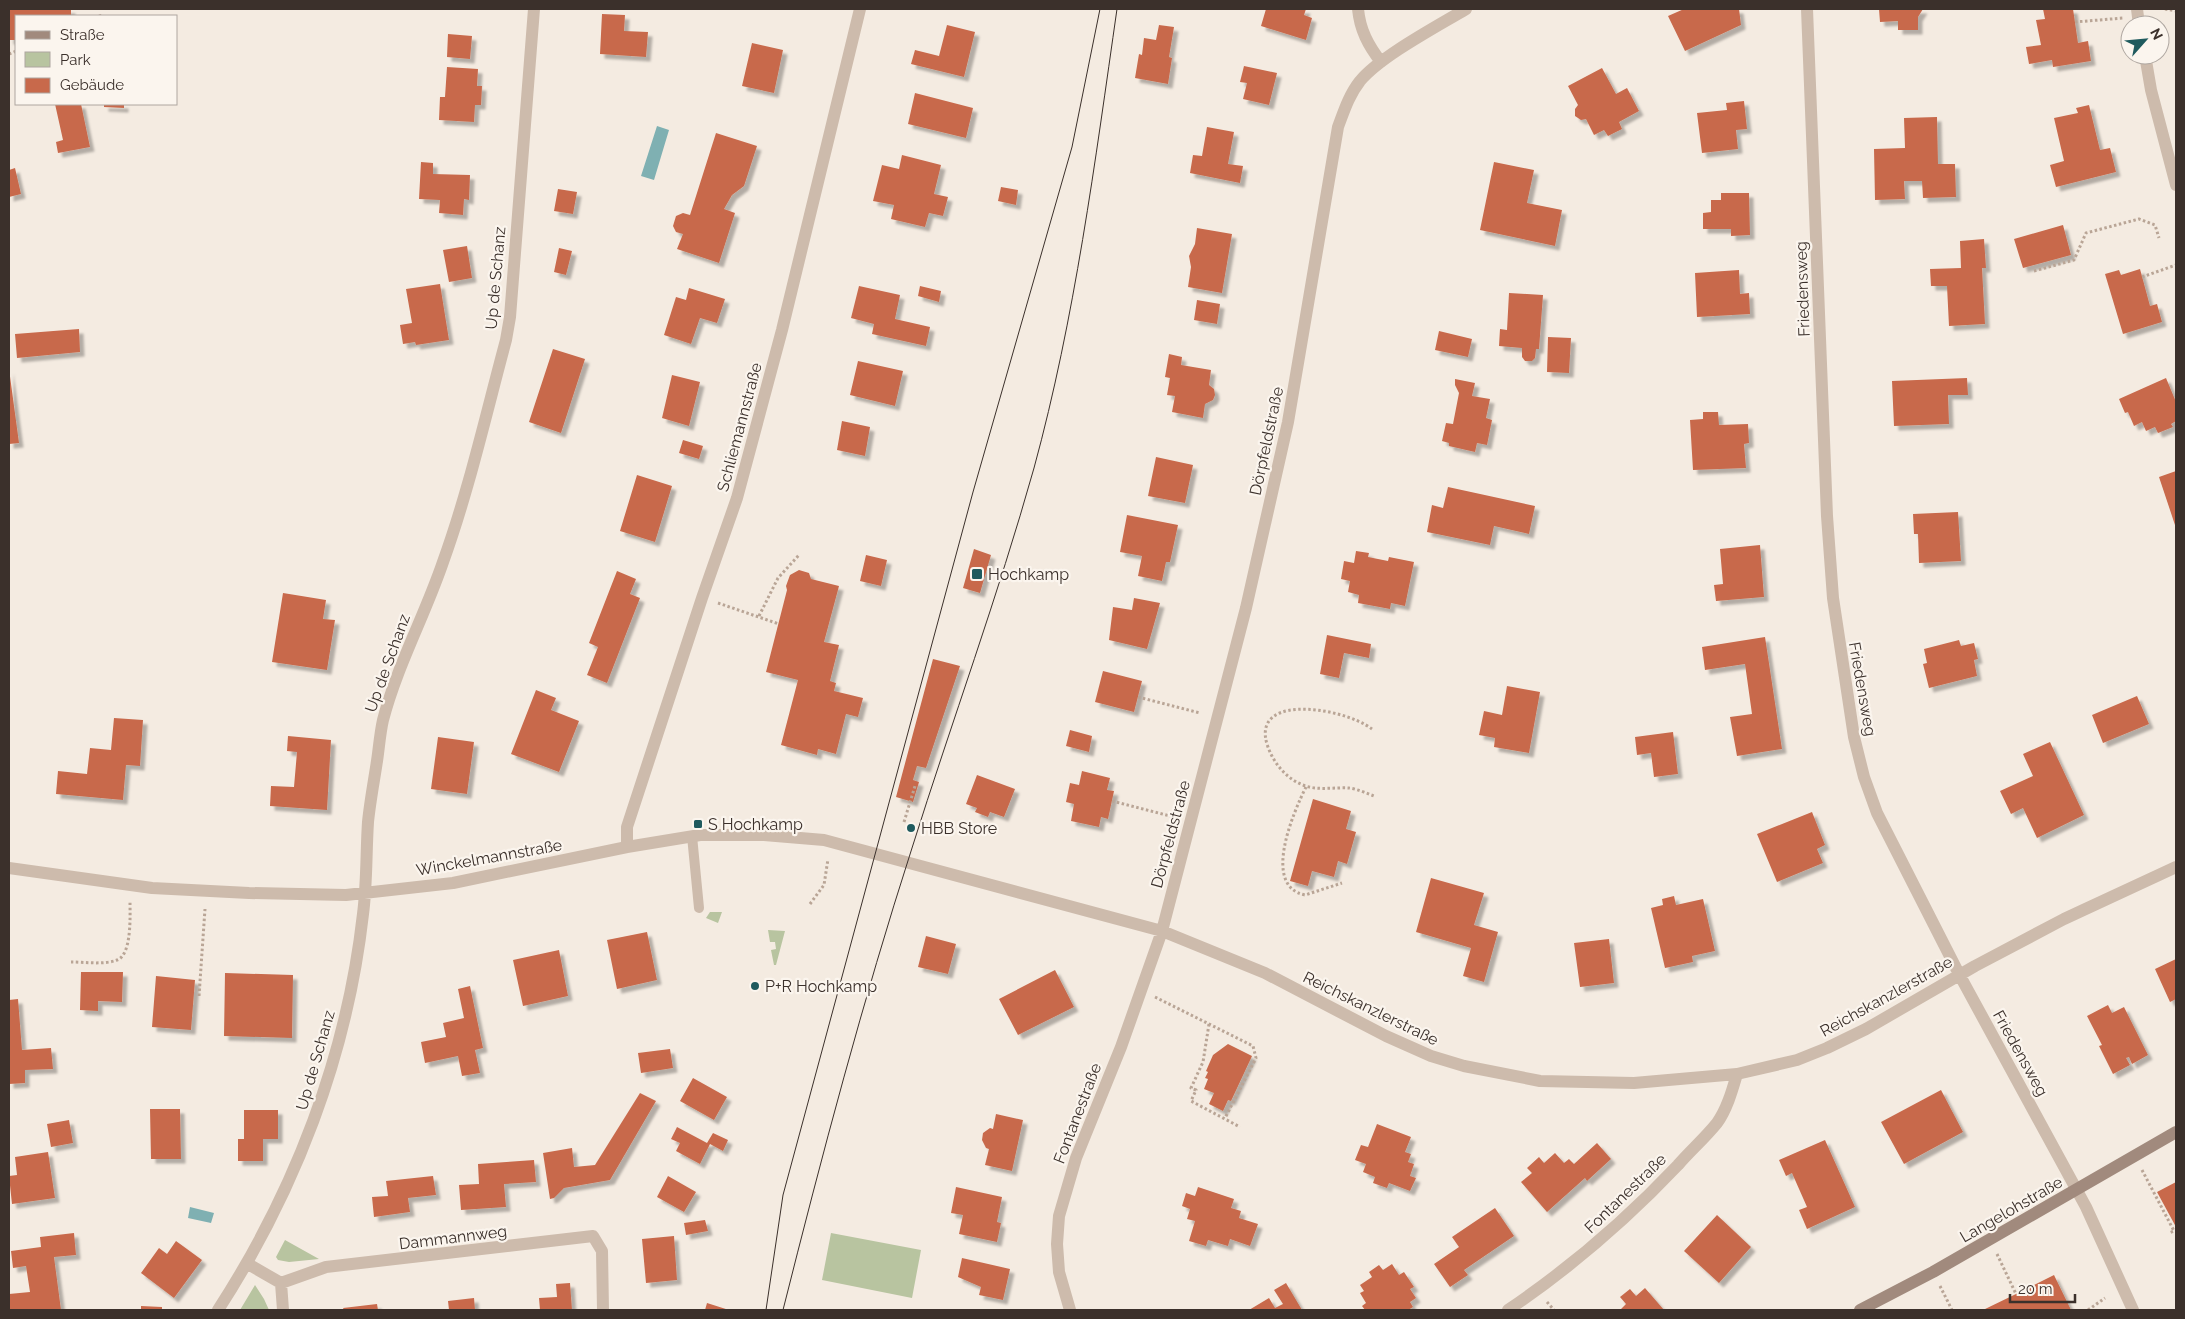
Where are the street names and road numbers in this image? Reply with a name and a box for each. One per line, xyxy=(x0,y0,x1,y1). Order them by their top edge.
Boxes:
street label: Up de Schanz xyxy=(482,226,509,330)
street label: Friedensweg xyxy=(1791,241,1814,337)
street label: Schliemannstraße xyxy=(713,361,766,494)
street label: Dörpfeldstraße xyxy=(1246,385,1287,497)
street label: Up de Schanz xyxy=(361,611,414,715)
street label: Friedensweg xyxy=(1845,640,1880,738)
street label: Dörpfeldstraße xyxy=(1147,778,1194,890)
street label: Winckelmannstraße xyxy=(415,835,564,880)
street label: Reichskanzlerstraße xyxy=(1817,952,1956,1041)
street label: Reichskanzlerstraße xyxy=(1300,967,1442,1049)
street label: Friedensweg xyxy=(1989,1007,2052,1100)
street label: Up de Schanz xyxy=(292,1008,339,1112)
street label: Fontanestraße xyxy=(1050,1060,1105,1166)
street label: Fontanestraße xyxy=(1581,1150,1670,1237)
street label: Langelohstraße xyxy=(1957,1172,2066,1247)
street label: Dammannweg xyxy=(398,1221,508,1254)

